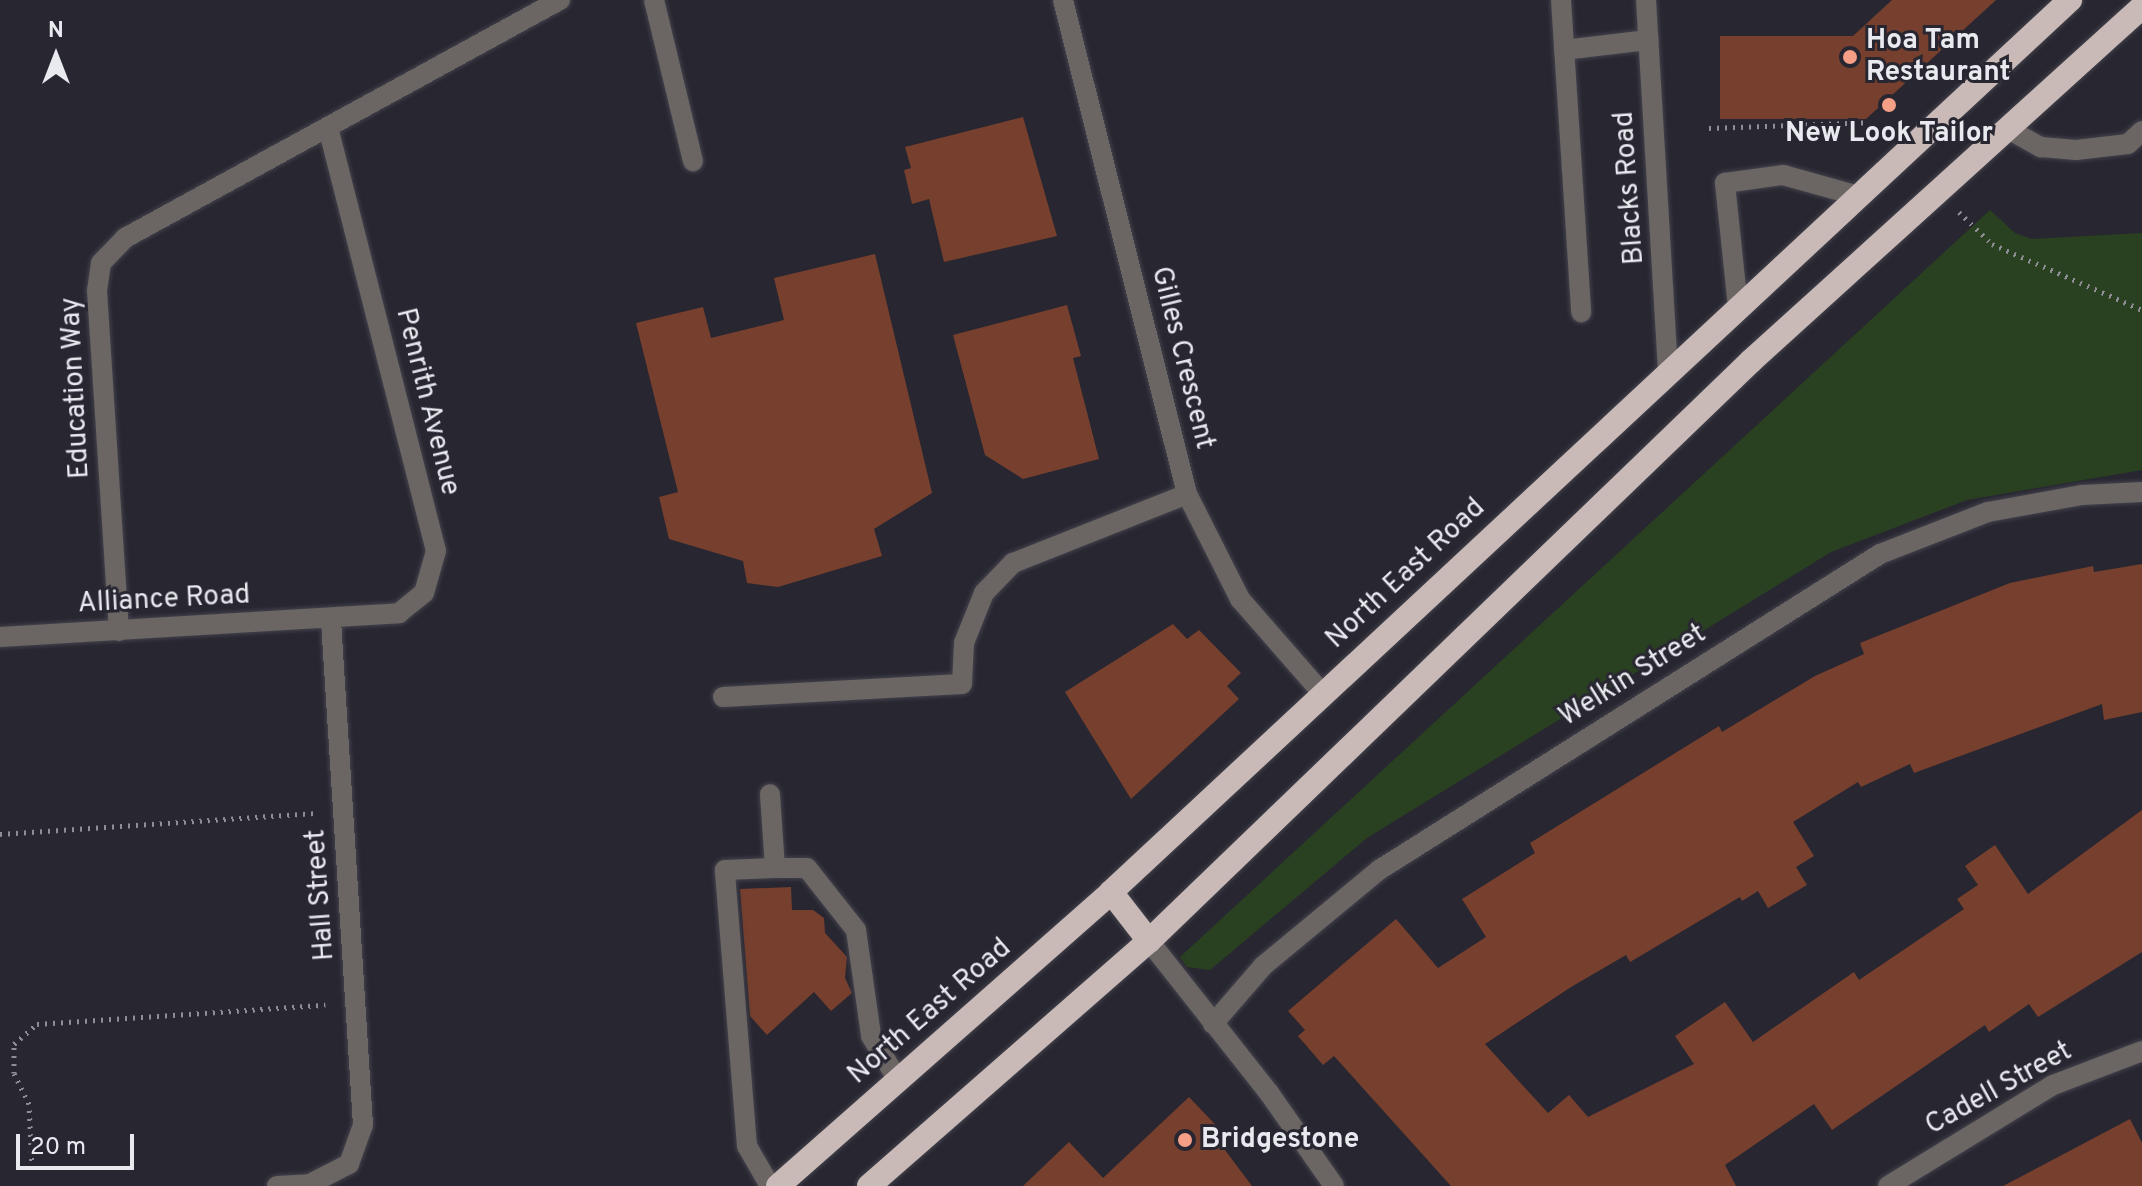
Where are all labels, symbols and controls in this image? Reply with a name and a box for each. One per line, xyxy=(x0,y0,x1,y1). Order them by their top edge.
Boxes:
north arrow xyxy=(16,16,96,96)
text: N xyxy=(48,18,64,45)
place label: Hoa Tam Restaurant xyxy=(1866,24,2010,90)
marker: Hoa Tam Restaurant xyxy=(1841,48,1859,66)
marker: New Look Tailor xyxy=(1880,96,1898,114)
street label: Blacks Road xyxy=(1608,110,1652,266)
place label: New Look Tailor xyxy=(1785,117,1993,151)
street label: Gilles Crescent xyxy=(1143,263,1221,453)
street label: Education Way xyxy=(54,296,98,480)
street label: Penrith Avenue xyxy=(387,304,467,500)
street label: North East Road xyxy=(1319,492,1493,656)
street label: Alliance Road xyxy=(77,579,251,621)
street label: Welkin Street xyxy=(1553,618,1713,734)
street label: Hall Street xyxy=(300,828,342,962)
street label: North East Road xyxy=(842,932,1018,1092)
street label: Cadell Street xyxy=(1920,1035,2078,1143)
scale bar xyxy=(20,1118,138,1168)
place label: Bridgestone xyxy=(1201,1123,1359,1157)
marker: Bridgestone xyxy=(1176,1131,1194,1149)
text: 20 m xyxy=(30,1133,86,1163)

